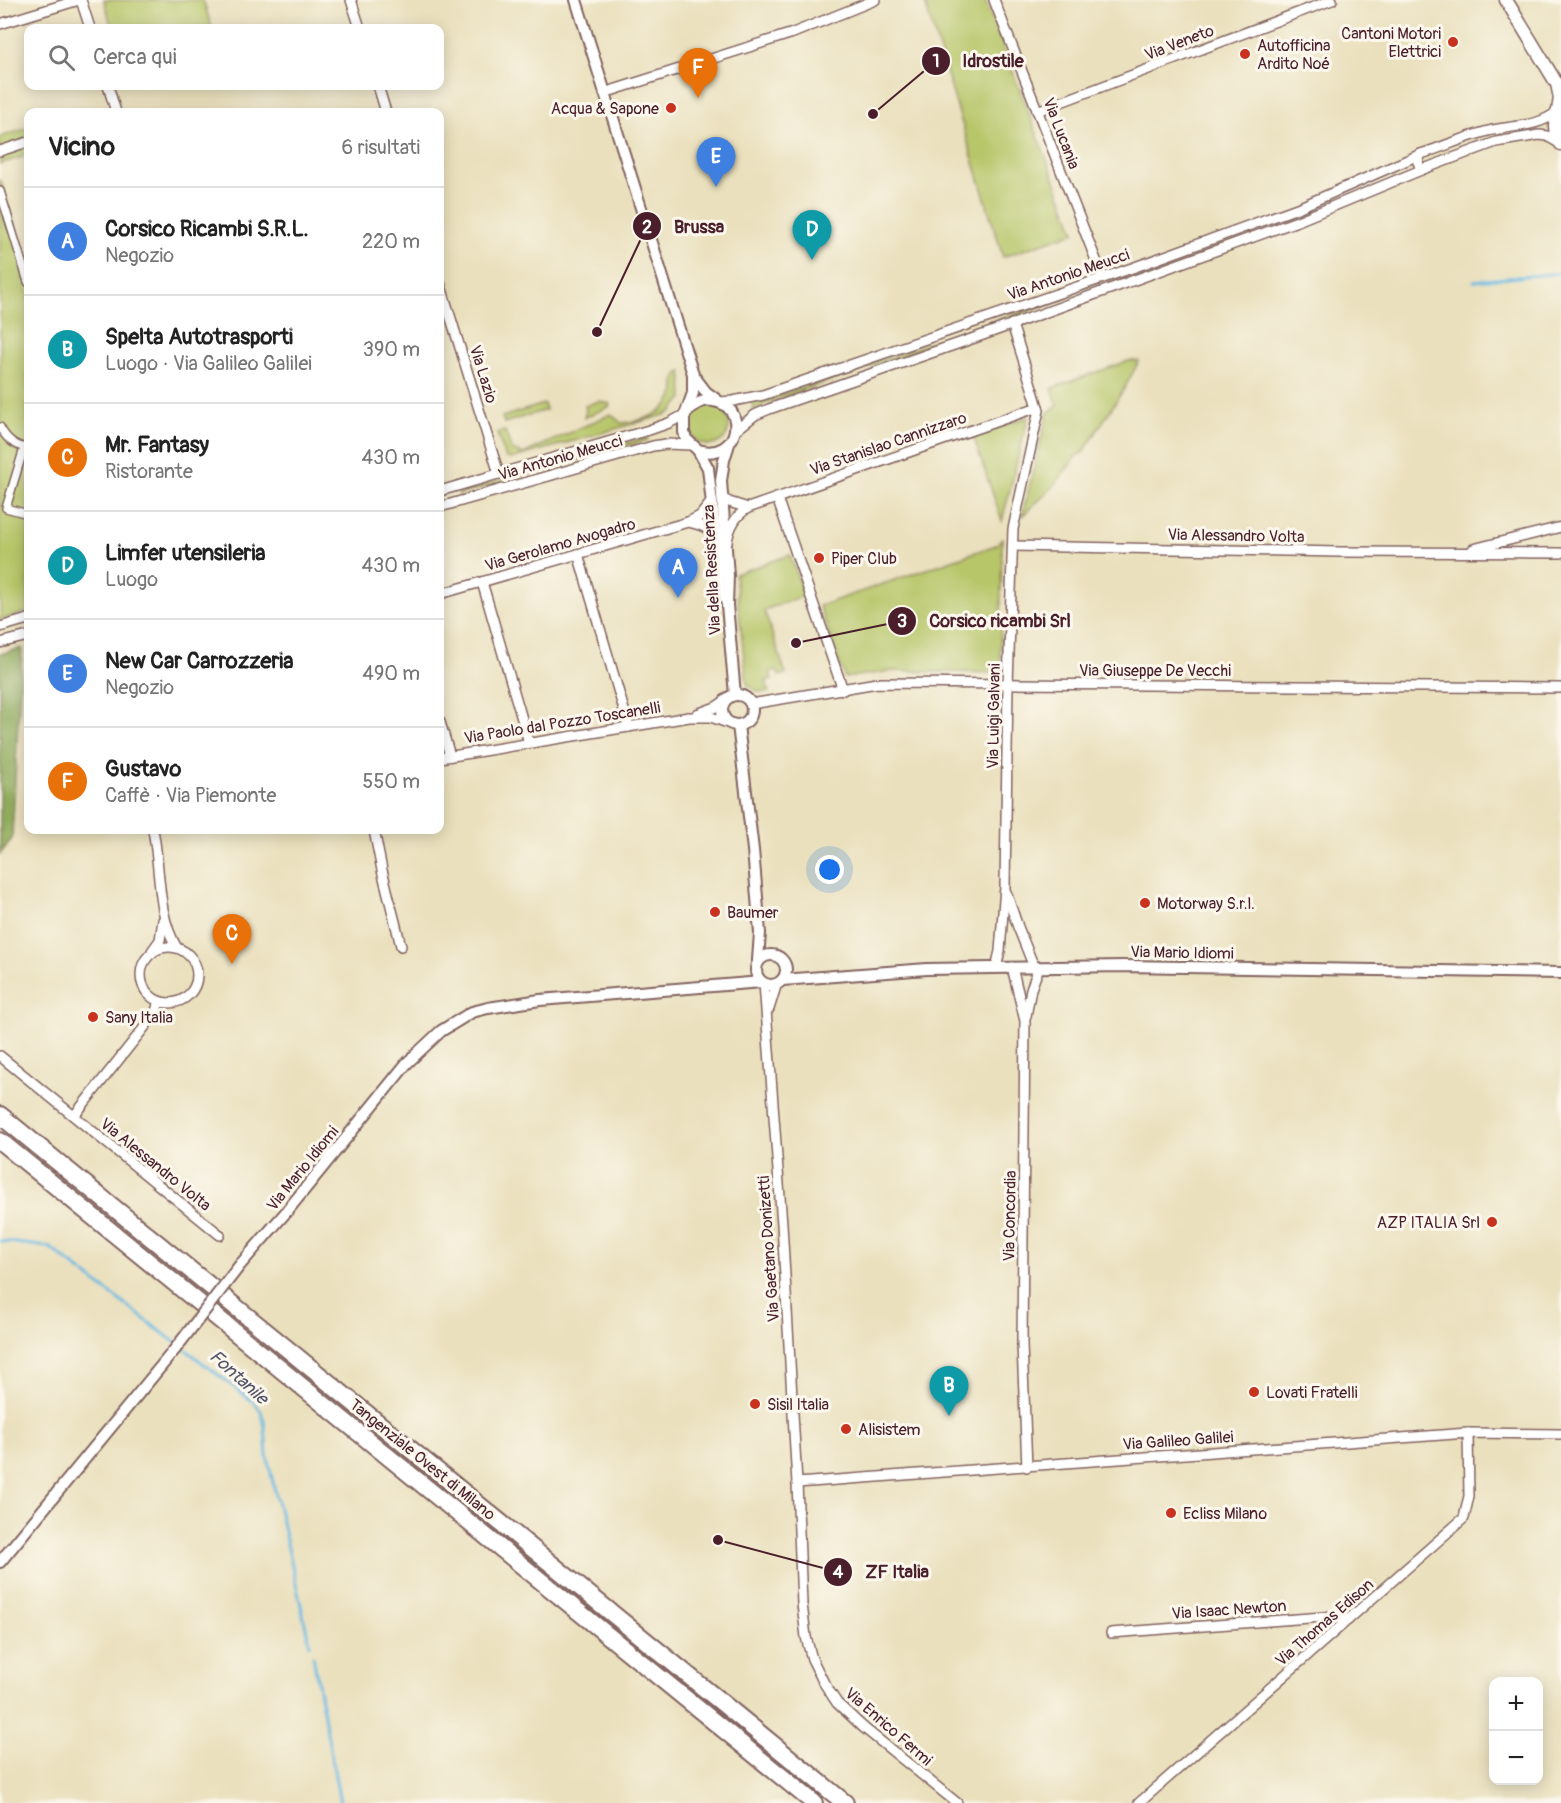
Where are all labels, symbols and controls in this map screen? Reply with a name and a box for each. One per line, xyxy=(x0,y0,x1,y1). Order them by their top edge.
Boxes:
street label: Via Veneto xyxy=(1142,20,1217,65)
search box xyxy=(24,24,444,90)
place label: Cantoni Motori Elettrici xyxy=(1341,24,1441,62)
marker: Cantoni Motori Elettrici xyxy=(1446,35,1460,49)
place label: Autofficina Ardito Noé xyxy=(1257,36,1330,74)
icon: search xyxy=(45,41,78,74)
text: Cerca qui xyxy=(93,43,177,71)
callout: Idrostile xyxy=(921,43,1036,79)
marker: Autofficina Ardito Noé xyxy=(1238,47,1252,61)
pin: F xyxy=(678,48,718,98)
text: 1 xyxy=(932,50,940,73)
text: Idrostile xyxy=(962,50,1025,73)
street label: Via Lucania xyxy=(1038,95,1084,172)
place label: Acqua & Sapone xyxy=(551,99,659,119)
marker: Acqua & Sapone xyxy=(664,101,678,115)
text: Vicino xyxy=(48,131,115,163)
text: 6 risultati xyxy=(342,135,420,160)
pin: E xyxy=(696,138,736,187)
callout: Brussa xyxy=(632,208,736,244)
pin: D xyxy=(792,210,832,260)
text: Corsico Ricambi S.R.L. xyxy=(105,215,309,243)
text: 2 xyxy=(642,216,652,239)
text: Brussa xyxy=(674,216,725,239)
text: A xyxy=(61,229,74,254)
text: 220 m xyxy=(362,229,420,254)
text: Negozio xyxy=(105,243,174,268)
street label: Via Antonio Meucci xyxy=(1005,245,1132,305)
text: Spelta Autotrasporti xyxy=(105,323,293,351)
text: B xyxy=(62,337,73,362)
text: 390 m xyxy=(363,337,420,362)
street label: Via Lazio xyxy=(465,343,501,406)
text: Luogo · Via Galileo Galilei xyxy=(105,351,312,376)
street label: Via Stanislao Cannizzaro xyxy=(807,408,970,480)
text: Mr. Fantasy xyxy=(105,431,209,459)
street label: Via Antonio Meucci xyxy=(496,431,625,485)
text: C xyxy=(61,445,74,470)
text: 430 m xyxy=(361,445,420,470)
text: Ristorante xyxy=(105,459,193,484)
street label: Via della Resistenza xyxy=(699,504,725,636)
street label: Via Gerolamo Avogadro xyxy=(483,514,638,576)
street label: Via Alessandro Volta xyxy=(1167,525,1305,547)
text: Limfer utensileria xyxy=(105,539,266,567)
pin: A xyxy=(658,548,698,598)
place label: Piper Club xyxy=(831,549,897,569)
marker: Piper Club xyxy=(812,551,826,565)
text: D xyxy=(61,553,74,578)
text: 430 m xyxy=(361,553,420,578)
text: Luogo xyxy=(105,567,158,592)
callout: Corsico ricambi Srl xyxy=(887,603,1082,639)
text: 3 xyxy=(897,610,907,633)
text: Corsico ricambi Srl xyxy=(929,610,1071,633)
text: New Car Carrozzeria xyxy=(105,647,293,675)
text: E xyxy=(62,661,73,686)
text: 490 m xyxy=(362,661,420,686)
street label: Via Giuseppe De Vecchi xyxy=(1079,661,1231,681)
street label: Via Luigi Galvani xyxy=(983,663,1005,769)
text: Negozio xyxy=(105,675,174,700)
street label: Via Paolo dal Pozzo Toscanelli xyxy=(463,698,662,748)
text: Gustavo xyxy=(105,755,181,783)
text: F xyxy=(61,769,74,794)
text: 550 m xyxy=(363,769,420,794)
text: Caffè · Via Piemonte xyxy=(105,783,276,808)
your location xyxy=(815,855,844,884)
place label: Motorway S.r.l. xyxy=(1157,894,1255,914)
marker: Motorway S.r.l. xyxy=(1138,896,1152,910)
place label: Baumer xyxy=(727,903,779,923)
marker: Baumer xyxy=(708,905,722,919)
pin: C xyxy=(212,914,252,964)
street label: Via Mario Idiomi xyxy=(1130,942,1234,964)
place label: Sany Italia xyxy=(105,1008,173,1028)
marker: Sany Italia xyxy=(86,1010,100,1024)
street label: Via Alessandro Volta xyxy=(96,1114,215,1216)
street label: Via Mario Idiomi xyxy=(263,1122,343,1215)
street label: Via Concordia xyxy=(999,1170,1021,1262)
street label: Via Gaetano Donizetti xyxy=(754,1175,784,1323)
place label: AZP ITALIA Srl xyxy=(1377,1213,1480,1233)
marker: AZP ITALIA Srl xyxy=(1485,1215,1499,1229)
water label: Fontanile xyxy=(205,1345,274,1411)
pin: B xyxy=(930,1366,968,1416)
place label: Lovati Fratelli xyxy=(1266,1383,1358,1403)
marker: Lovati Fratelli xyxy=(1247,1385,1261,1399)
street label: Tangenziale Ovest di Milano xyxy=(345,1395,500,1525)
place label: Sisil Italia xyxy=(767,1395,829,1415)
marker: Sisil Italia xyxy=(748,1397,762,1411)
place label: Alisistem xyxy=(858,1420,921,1440)
marker: Alisistem xyxy=(839,1422,853,1436)
street label: Via Galileo Galilei xyxy=(1122,1427,1234,1455)
place label: Ecliss Milano xyxy=(1183,1504,1267,1524)
marker: Ecliss Milano xyxy=(1164,1506,1178,1520)
callout: ZF Italia xyxy=(823,1554,940,1590)
text: 4 xyxy=(833,1561,844,1584)
text: ZF Italia xyxy=(865,1561,929,1584)
street label: Via Thomas Edison xyxy=(1271,1575,1378,1671)
street label: Via Isaac Newton xyxy=(1171,1596,1287,1624)
map controls xyxy=(1489,1677,1543,1785)
button: + xyxy=(1489,1677,1543,1731)
street label: Via Enrico Fermi xyxy=(841,1683,936,1770)
button: − xyxy=(1489,1731,1543,1785)

